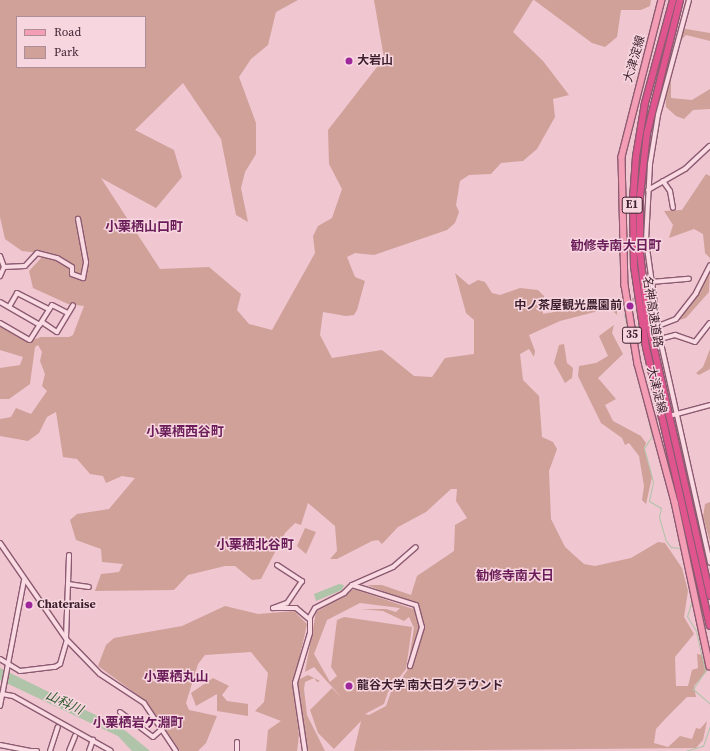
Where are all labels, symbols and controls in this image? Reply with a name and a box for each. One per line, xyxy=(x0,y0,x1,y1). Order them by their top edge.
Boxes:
legend xyxy=(16,16,146,68)
text: Road xyxy=(54,24,81,40)
street label: 大津淀線 xyxy=(621,34,649,84)
text: Park xyxy=(54,44,79,60)
place label: 大岩山 xyxy=(357,54,393,68)
marker: 大岩山 xyxy=(344,56,354,66)
road number: E1 xyxy=(621,196,643,214)
district label: 小栗栖山口町 xyxy=(105,219,183,235)
district label: 勧修寺南大日町 xyxy=(571,238,661,254)
street label: 名神高速道路 xyxy=(639,275,665,349)
place label: 中ノ茶屋観光農園前 xyxy=(514,299,622,313)
marker: 中ノ茶屋観光農園前 xyxy=(625,301,635,311)
road number: 35 xyxy=(622,326,642,344)
street label: 大津淀線 xyxy=(643,365,669,415)
district label: 小栗栖西谷町 xyxy=(146,424,224,440)
district label: 小栗栖北谷町 xyxy=(216,537,294,553)
district label: 勧修寺南大日 xyxy=(476,568,554,584)
place label: Chateraise xyxy=(37,598,96,612)
marker: Chateraise xyxy=(24,600,34,610)
district label: 小栗栖丸山 xyxy=(144,669,208,685)
place label: 龍谷大学 南大日グラウンド xyxy=(357,679,504,693)
marker: 龍谷大学 南大日グラウンド xyxy=(344,681,354,691)
water label: 山科川 xyxy=(43,688,85,718)
district label: 小栗栖岩ケ淵町 xyxy=(93,715,183,731)

